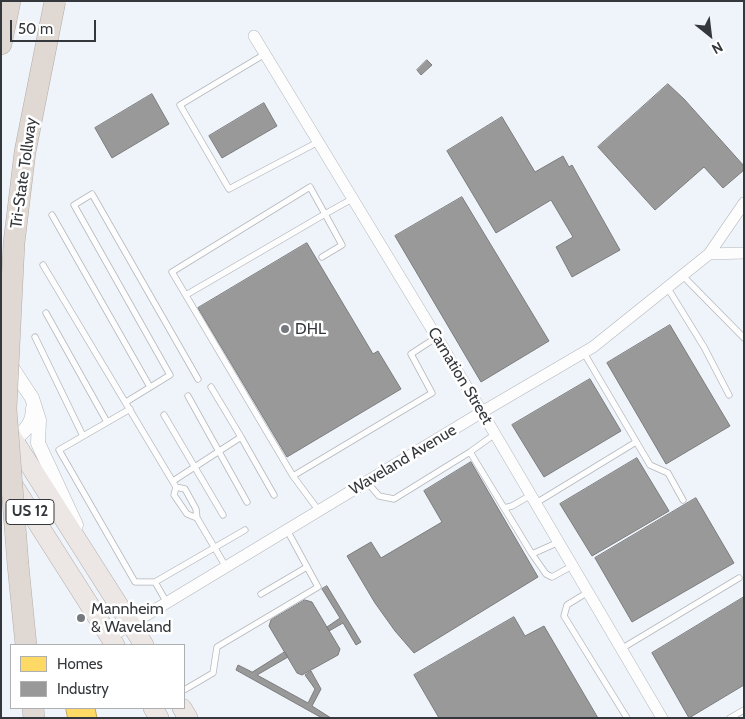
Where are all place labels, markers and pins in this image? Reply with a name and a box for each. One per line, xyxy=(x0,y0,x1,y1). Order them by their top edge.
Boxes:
place label: DHL xyxy=(295,319,326,339)
marker: DHL xyxy=(279,323,291,335)
place label: Mannheim & Waveland xyxy=(91,599,171,637)
marker: Mannheim & Waveland xyxy=(75,612,87,624)

